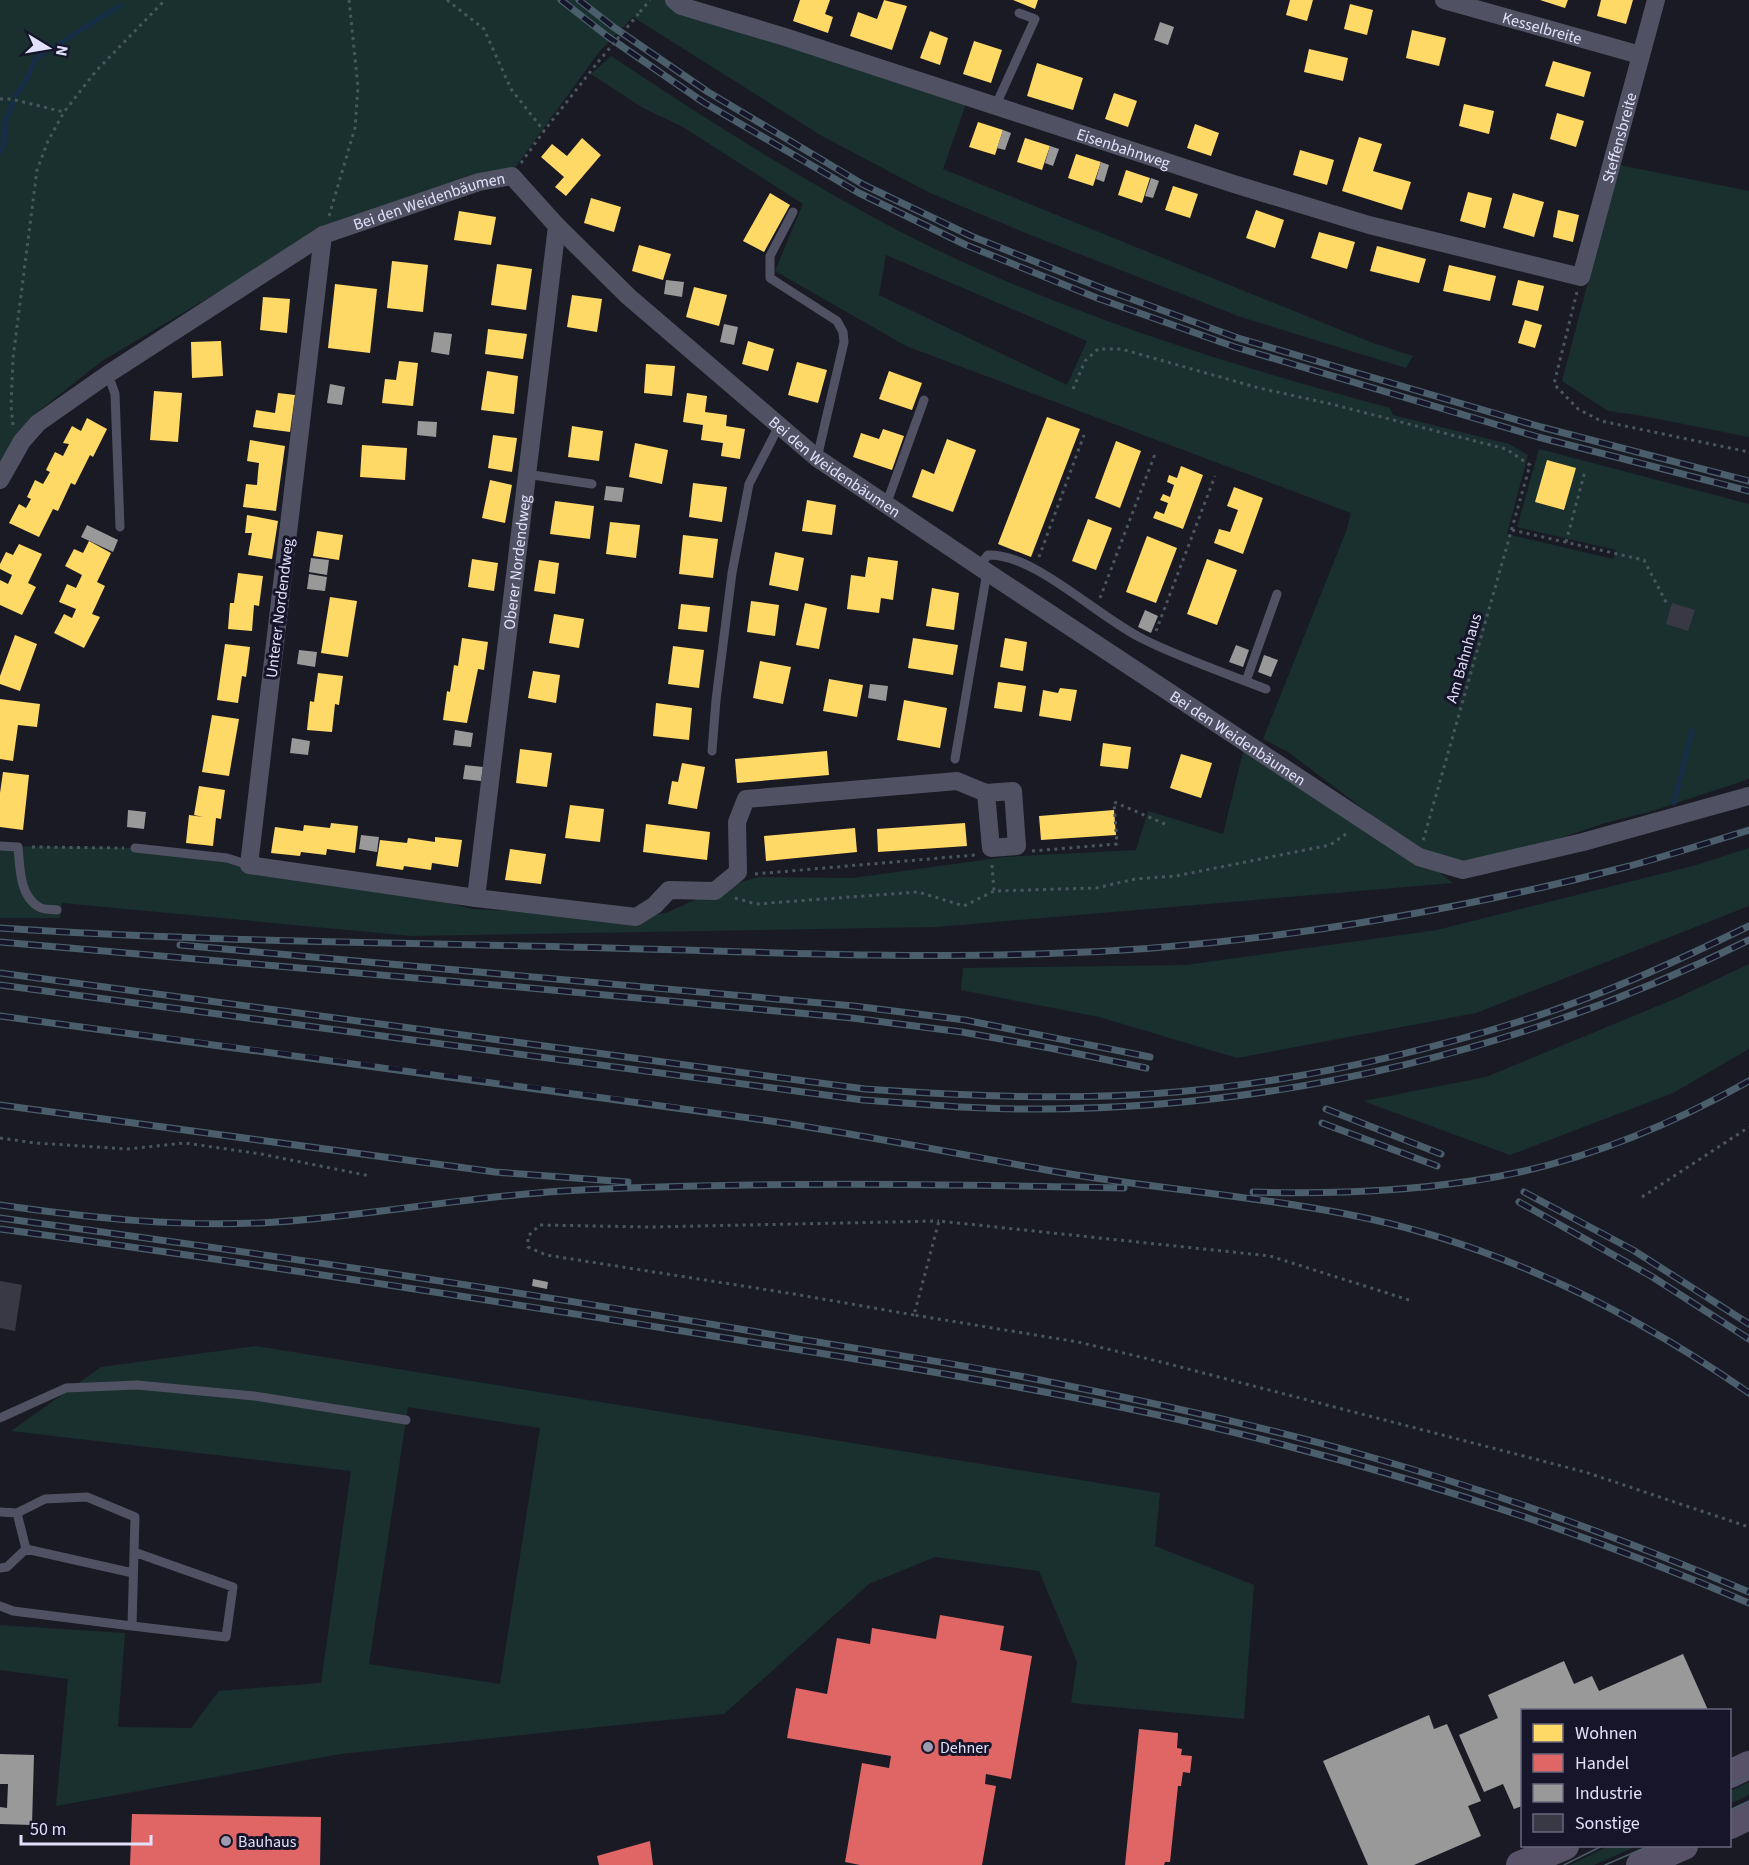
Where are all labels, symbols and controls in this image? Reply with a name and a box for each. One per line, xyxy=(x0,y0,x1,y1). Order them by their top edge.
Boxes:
street label: Kesselbreite xyxy=(1500,7,1584,50)
north arrow xyxy=(18,18,78,78)
text: N xyxy=(50,43,74,58)
street label: Steffensbreite xyxy=(1597,90,1643,186)
street label: Eisenbahnweg xyxy=(1074,123,1173,174)
street label: Bei den Weidenbäumen xyxy=(350,167,507,236)
street label: Bei den Weidenbäumen xyxy=(764,411,905,523)
street label: Oberer Nordendweg xyxy=(498,494,537,631)
street label: Unterer Nordendweg xyxy=(261,537,299,679)
street label: Am Bahnhaus xyxy=(1441,611,1487,706)
street label: Bei den Weidenbäumen xyxy=(1165,686,1310,791)
legend xyxy=(1521,1709,1731,1847)
text: Wohnen xyxy=(1575,1721,1637,1746)
place label: Dehner xyxy=(940,1737,989,1759)
marker: Dehner xyxy=(921,1740,935,1754)
text: Handel xyxy=(1575,1751,1629,1776)
text: Industrie xyxy=(1575,1781,1642,1806)
scale bar xyxy=(21,1808,152,1846)
text: Sonstige xyxy=(1575,1811,1640,1836)
text: 50 m xyxy=(30,1817,66,1842)
place label: Bauhaus xyxy=(238,1831,297,1853)
marker: Bauhaus xyxy=(219,1834,233,1848)

